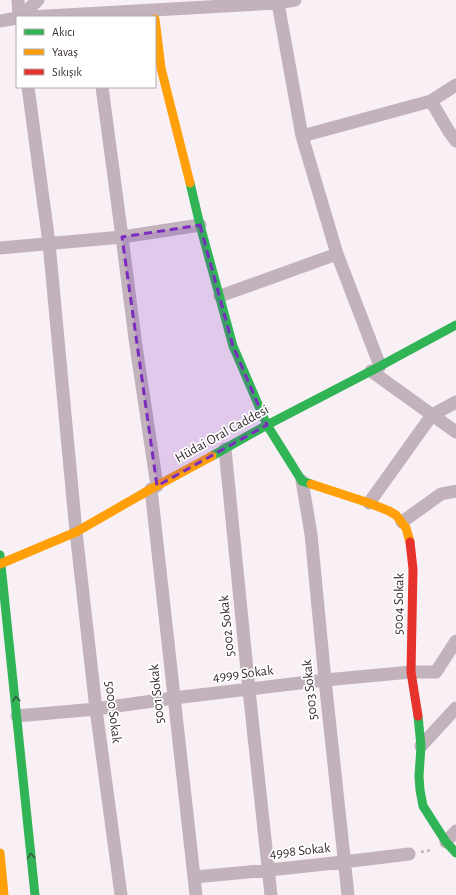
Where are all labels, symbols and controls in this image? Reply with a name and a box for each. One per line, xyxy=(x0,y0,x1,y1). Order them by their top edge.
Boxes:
legend xyxy=(16,16,156,88)
text: Akıcı xyxy=(52,26,75,38)
text: Yavaş xyxy=(52,46,78,58)
text: Sıkışık xyxy=(52,66,82,78)
street label: Hüdai Oral Caddesi xyxy=(173,402,271,466)
street label: 5004 Sokak xyxy=(391,572,407,635)
street label: 5002 Sokak xyxy=(217,594,237,657)
street label: 5003 Sokak xyxy=(300,658,320,721)
street label: 5001 Sokak xyxy=(147,663,167,725)
street label: 4999 Sokak xyxy=(212,663,275,685)
street label: 5000 Sokak xyxy=(102,680,124,744)
one-way arrow xyxy=(11,696,20,702)
street label: 4998 Sokak xyxy=(269,841,332,861)
one-way arrow xyxy=(27,853,36,859)

